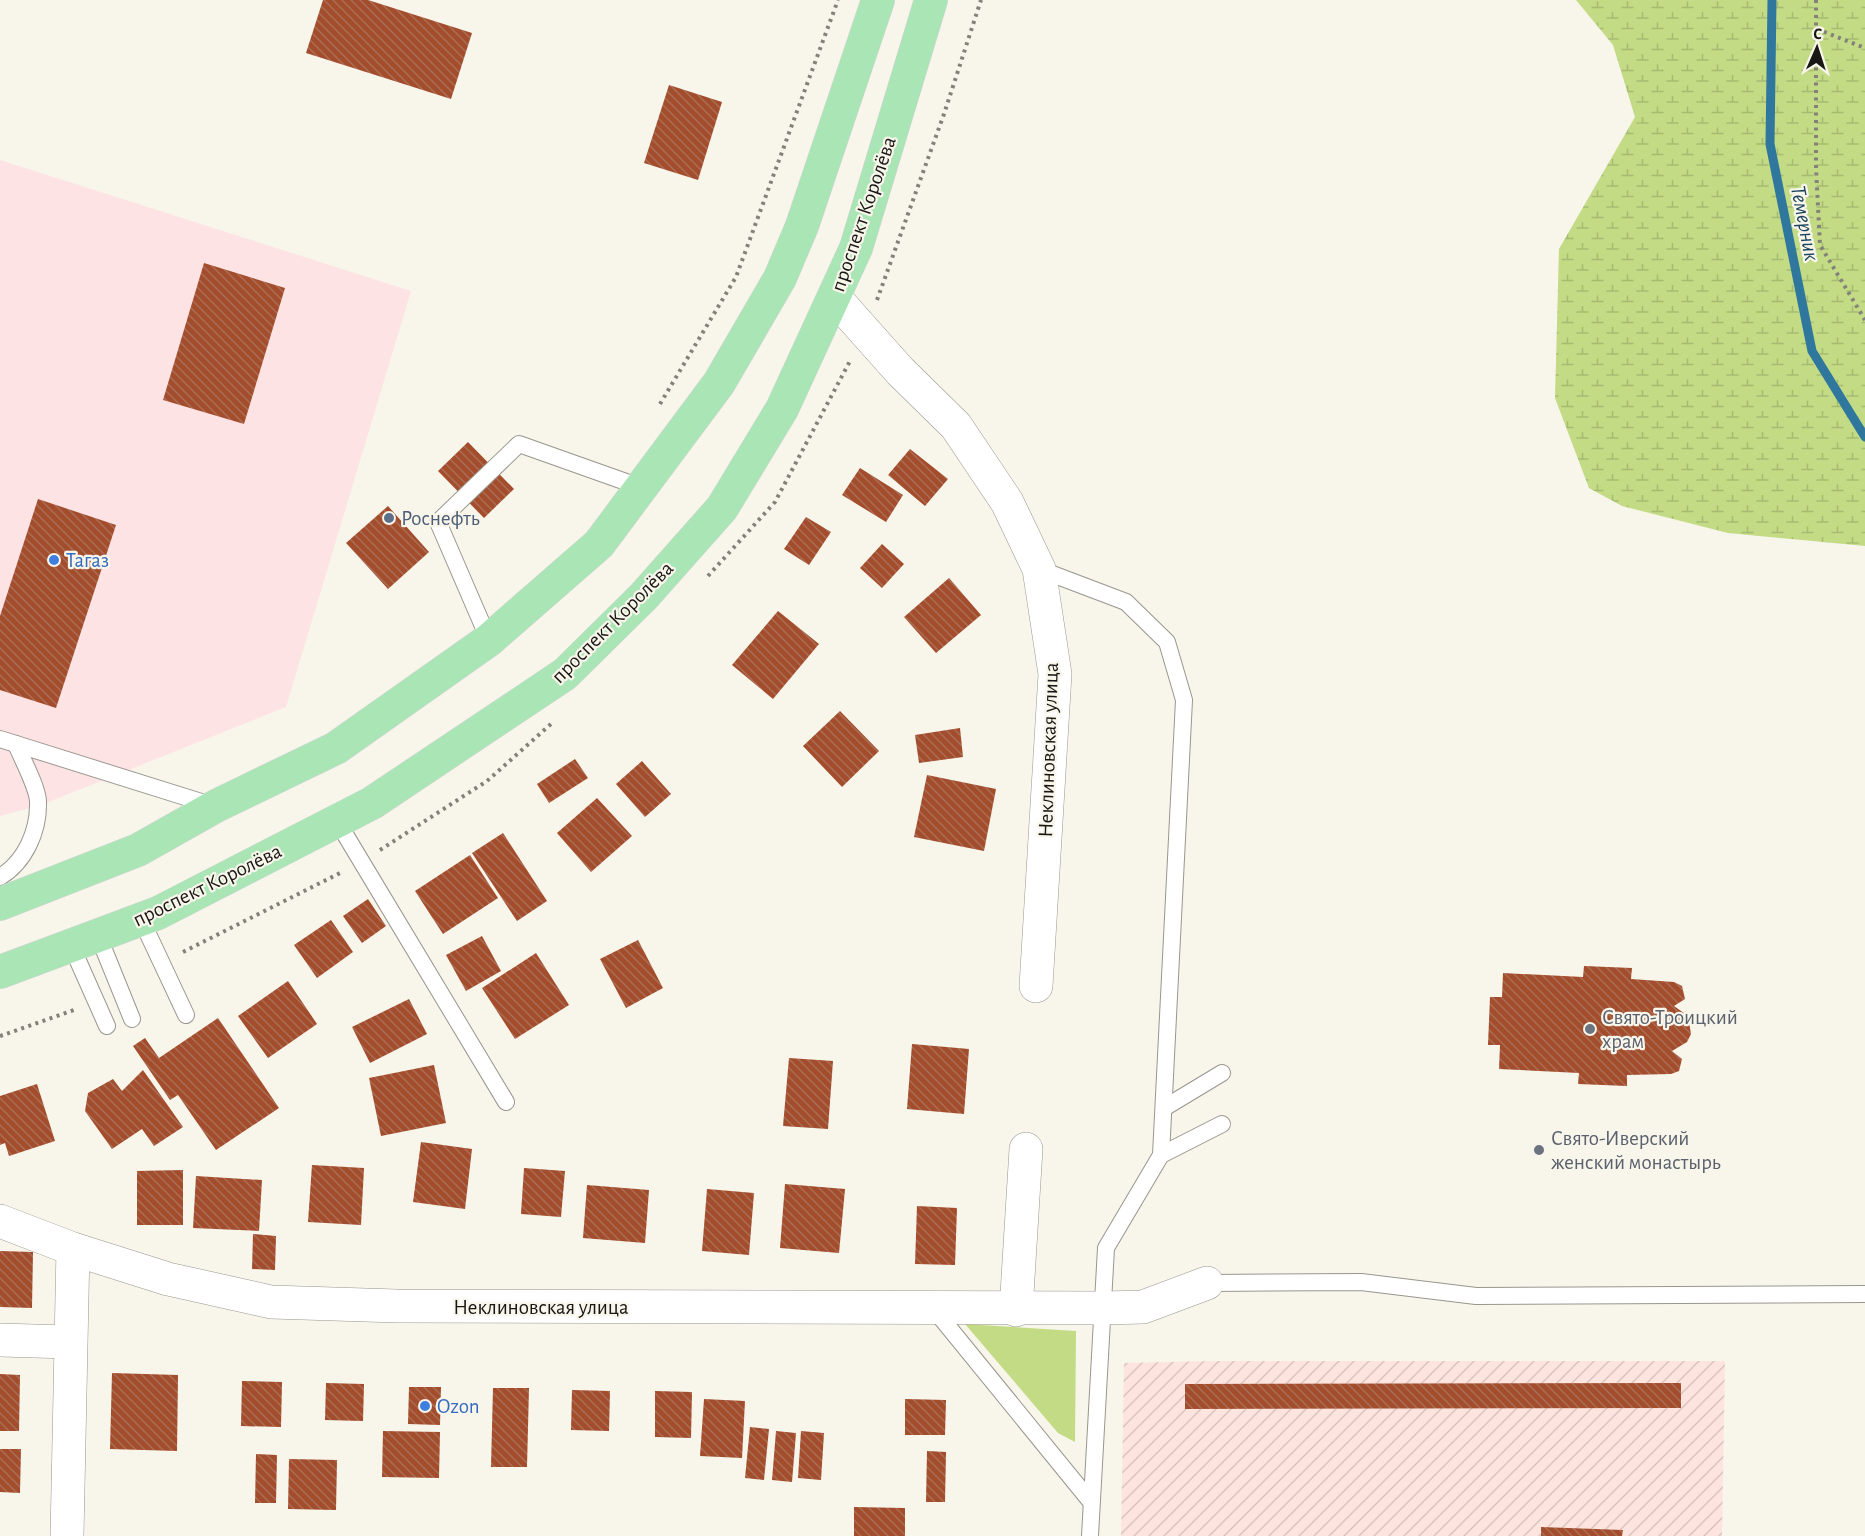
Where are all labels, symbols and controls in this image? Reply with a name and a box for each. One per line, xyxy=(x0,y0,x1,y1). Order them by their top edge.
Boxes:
north arrow xyxy=(1787,18,1847,78)
text: С xyxy=(1813,26,1823,42)
street label: проспект Королёва xyxy=(827,133,900,294)
water label: Темерник xyxy=(1786,184,1823,264)
place label: Роснефть xyxy=(401,508,480,529)
marker: Роснефть xyxy=(382,511,396,525)
place label: Тагаз xyxy=(66,550,109,571)
marker: Тагаз xyxy=(47,553,61,567)
street label: проспект Королёва xyxy=(547,557,678,687)
street label: Неклиновская улица xyxy=(1035,662,1062,838)
street label: проспект Королёва xyxy=(130,840,285,931)
place label: Свято-Троицкий храм xyxy=(1602,1007,1738,1052)
marker: Свято-Троицкий храм xyxy=(1583,1022,1597,1036)
place label: Свято-Иверский женский монастырь xyxy=(1551,1128,1721,1173)
marker: Свято-Иверский женский монастырь xyxy=(1532,1143,1546,1157)
street label: Неклиновская улица xyxy=(453,1297,629,1318)
place label: Ozon xyxy=(437,1396,480,1417)
marker: Ozon xyxy=(418,1399,432,1413)

